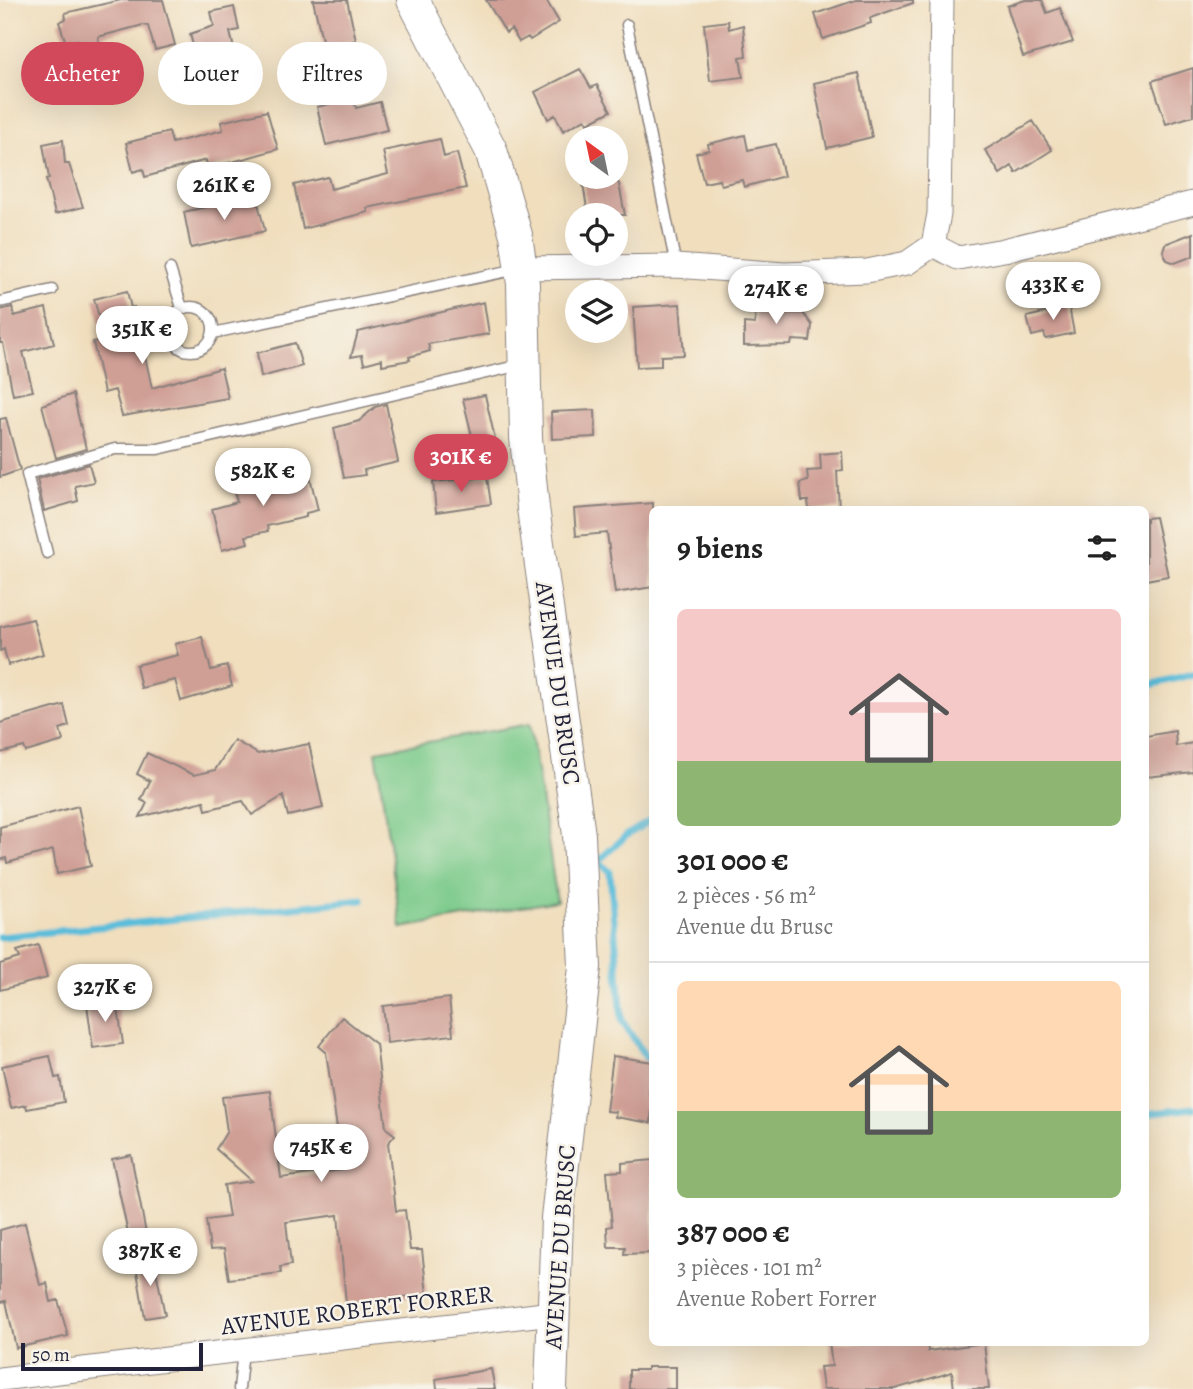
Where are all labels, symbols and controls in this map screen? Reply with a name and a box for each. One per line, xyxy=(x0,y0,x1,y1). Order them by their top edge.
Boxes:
chip: Acheter xyxy=(21,42,144,105)
chip: Louer xyxy=(158,42,263,105)
chip: Filtres xyxy=(277,42,387,105)
north arrow xyxy=(565,126,628,189)
map controls xyxy=(565,126,628,343)
pin: 261K € xyxy=(167,162,281,222)
text: 261K € xyxy=(193,169,255,200)
button: locate xyxy=(565,203,628,266)
pin: 433K € xyxy=(996,262,1110,322)
pin: 274K € xyxy=(719,266,833,326)
text: 433K € xyxy=(1022,269,1084,300)
text: 274K € xyxy=(744,273,808,304)
button: layers xyxy=(565,280,628,343)
pin: 351K € xyxy=(85,306,199,366)
text: 351K € xyxy=(112,313,172,344)
pin: 301K € xyxy=(404,434,518,494)
text: 301K € xyxy=(430,441,492,472)
pin: 582K € xyxy=(206,448,320,508)
text: 582K € xyxy=(231,455,295,486)
text: 9 biens xyxy=(677,528,763,568)
icon: filters xyxy=(1083,529,1121,567)
street label: AVENUE DU BRUSC xyxy=(528,578,588,787)
icon: home xyxy=(836,655,962,781)
text: 301 000 € xyxy=(677,840,789,880)
text: 2 pièces · 56 m² xyxy=(677,880,816,911)
text: Avenue du Brusc xyxy=(677,911,833,942)
pin: 327K € xyxy=(48,964,162,1024)
text: 327K € xyxy=(73,971,137,1002)
icon: home xyxy=(836,1027,962,1153)
pin: 745K € xyxy=(264,1124,378,1184)
text: 745K € xyxy=(290,1131,352,1162)
street label: AVENUE DU BRUSC xyxy=(537,1144,583,1351)
text: 387 000 € xyxy=(677,1212,790,1252)
pin: 387K € xyxy=(93,1228,207,1288)
text: 387K € xyxy=(118,1235,182,1266)
text: 3 pièces · 101 m² xyxy=(677,1252,822,1283)
street label: AVENUE ROBERT FORRER xyxy=(218,1277,495,1343)
text: Avenue Robert Forrer xyxy=(677,1283,877,1314)
scale bar xyxy=(21,1340,203,1372)
text: 50 m xyxy=(32,1342,70,1368)

